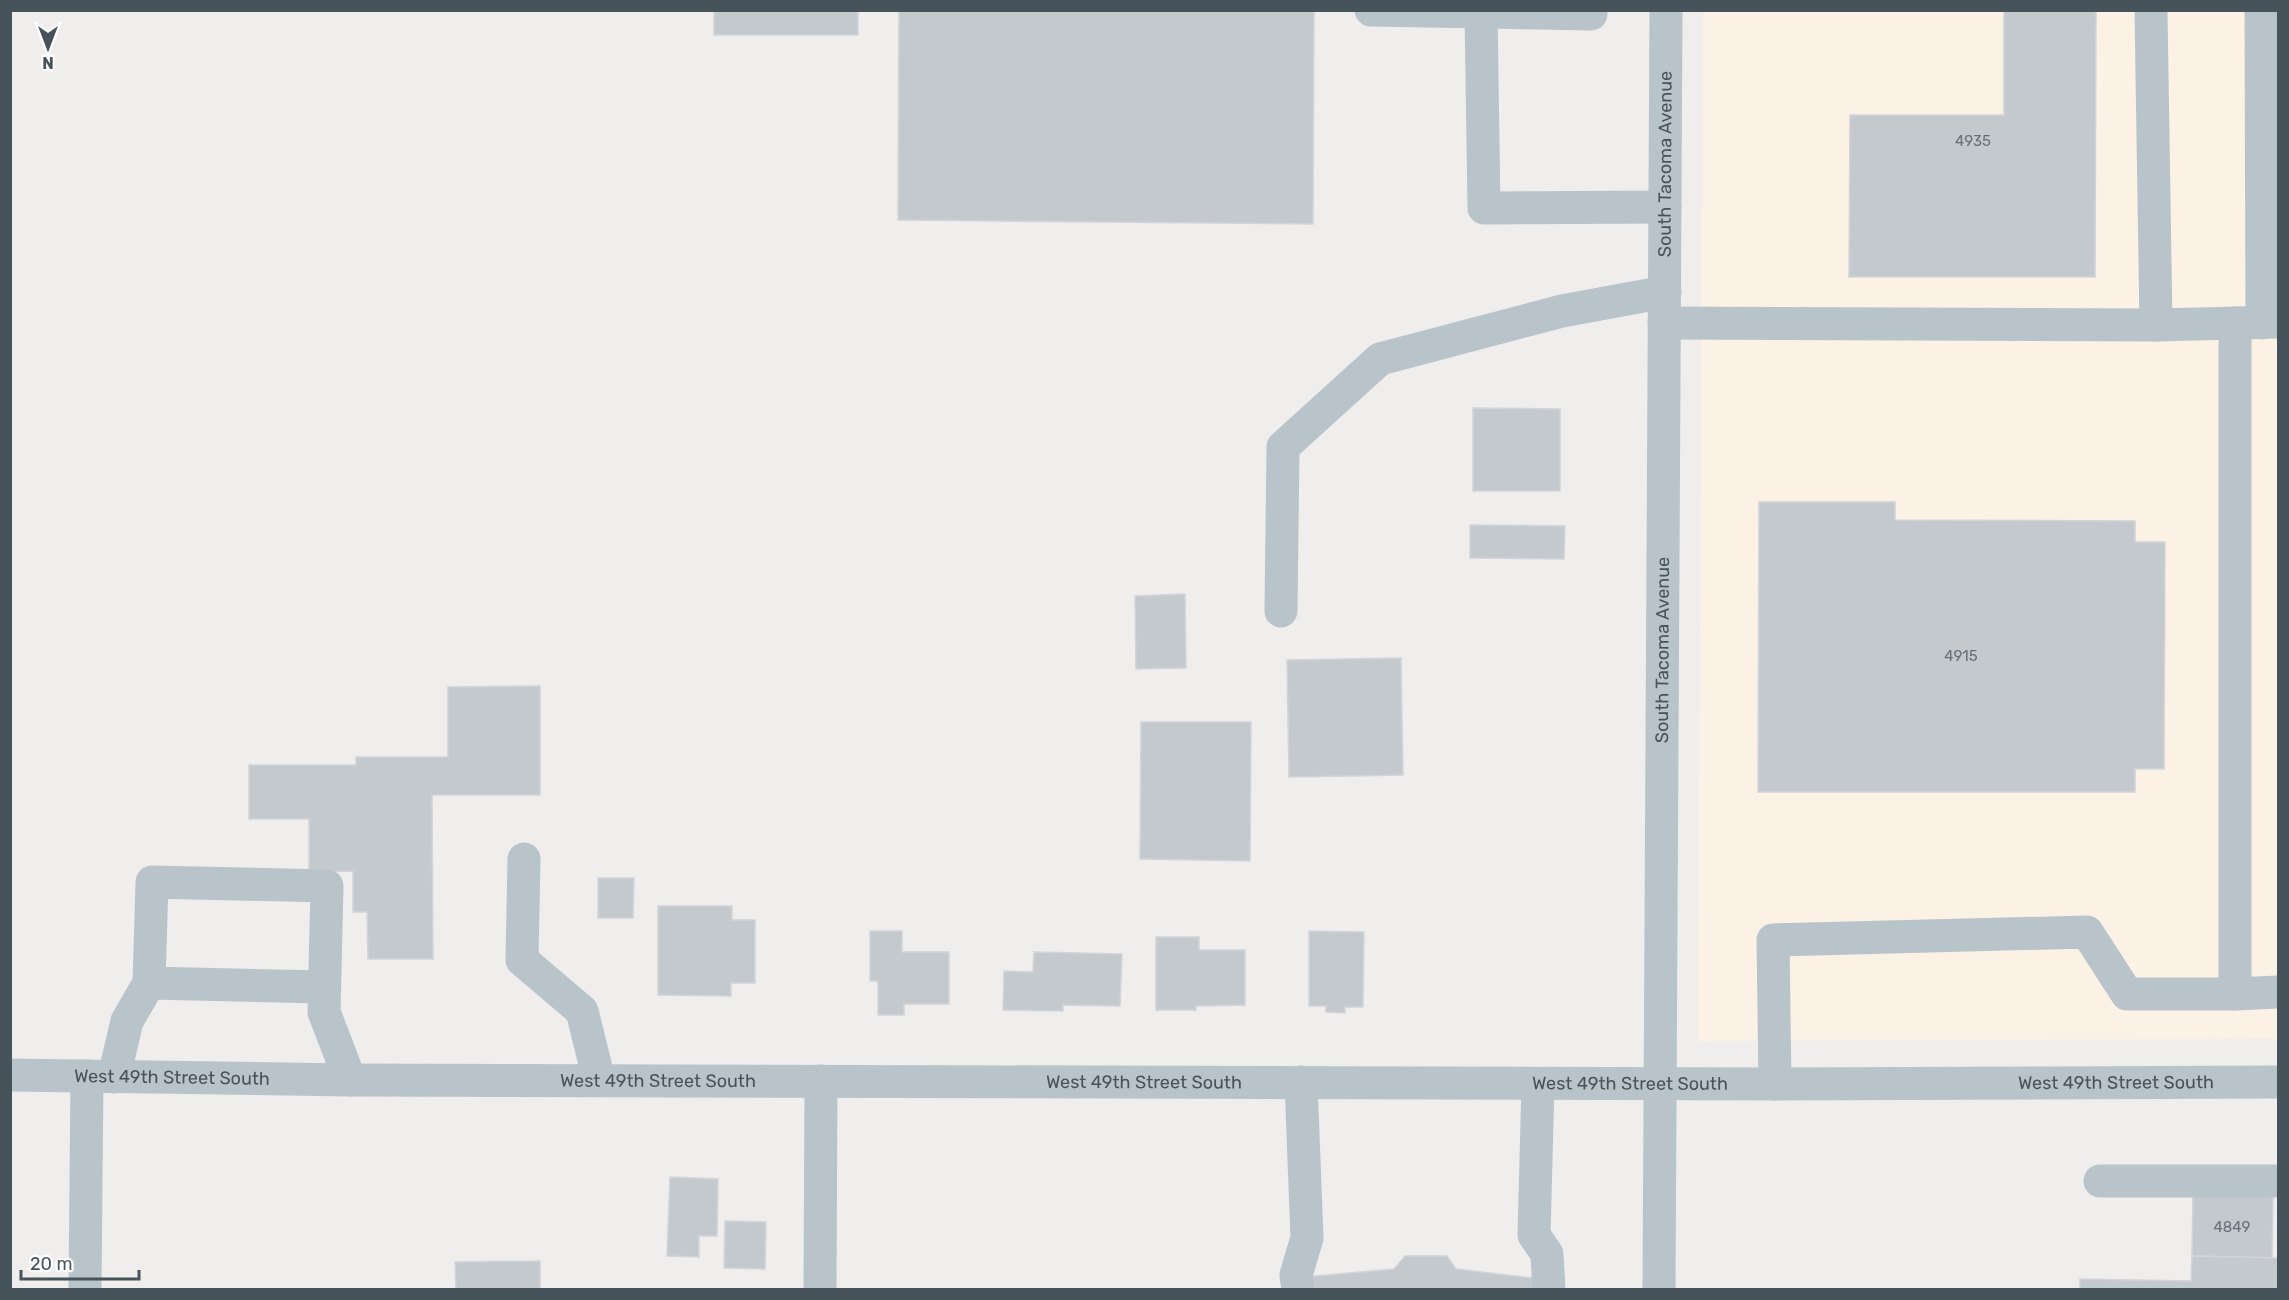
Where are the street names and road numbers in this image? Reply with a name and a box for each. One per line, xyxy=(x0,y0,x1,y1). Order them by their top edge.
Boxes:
street label: South Tacoma Avenue xyxy=(1654,71,1677,257)
street label: South Tacoma Avenue xyxy=(1651,557,1674,743)
street label: West 49th Street South xyxy=(74,1065,270,1090)
street label: West 49th Street South xyxy=(560,1070,756,1092)
street label: West 49th Street South xyxy=(1046,1071,1242,1094)
street label: West 49th Street South xyxy=(2018,1071,2214,1094)
street label: West 49th Street South xyxy=(1532,1072,1728,1095)

